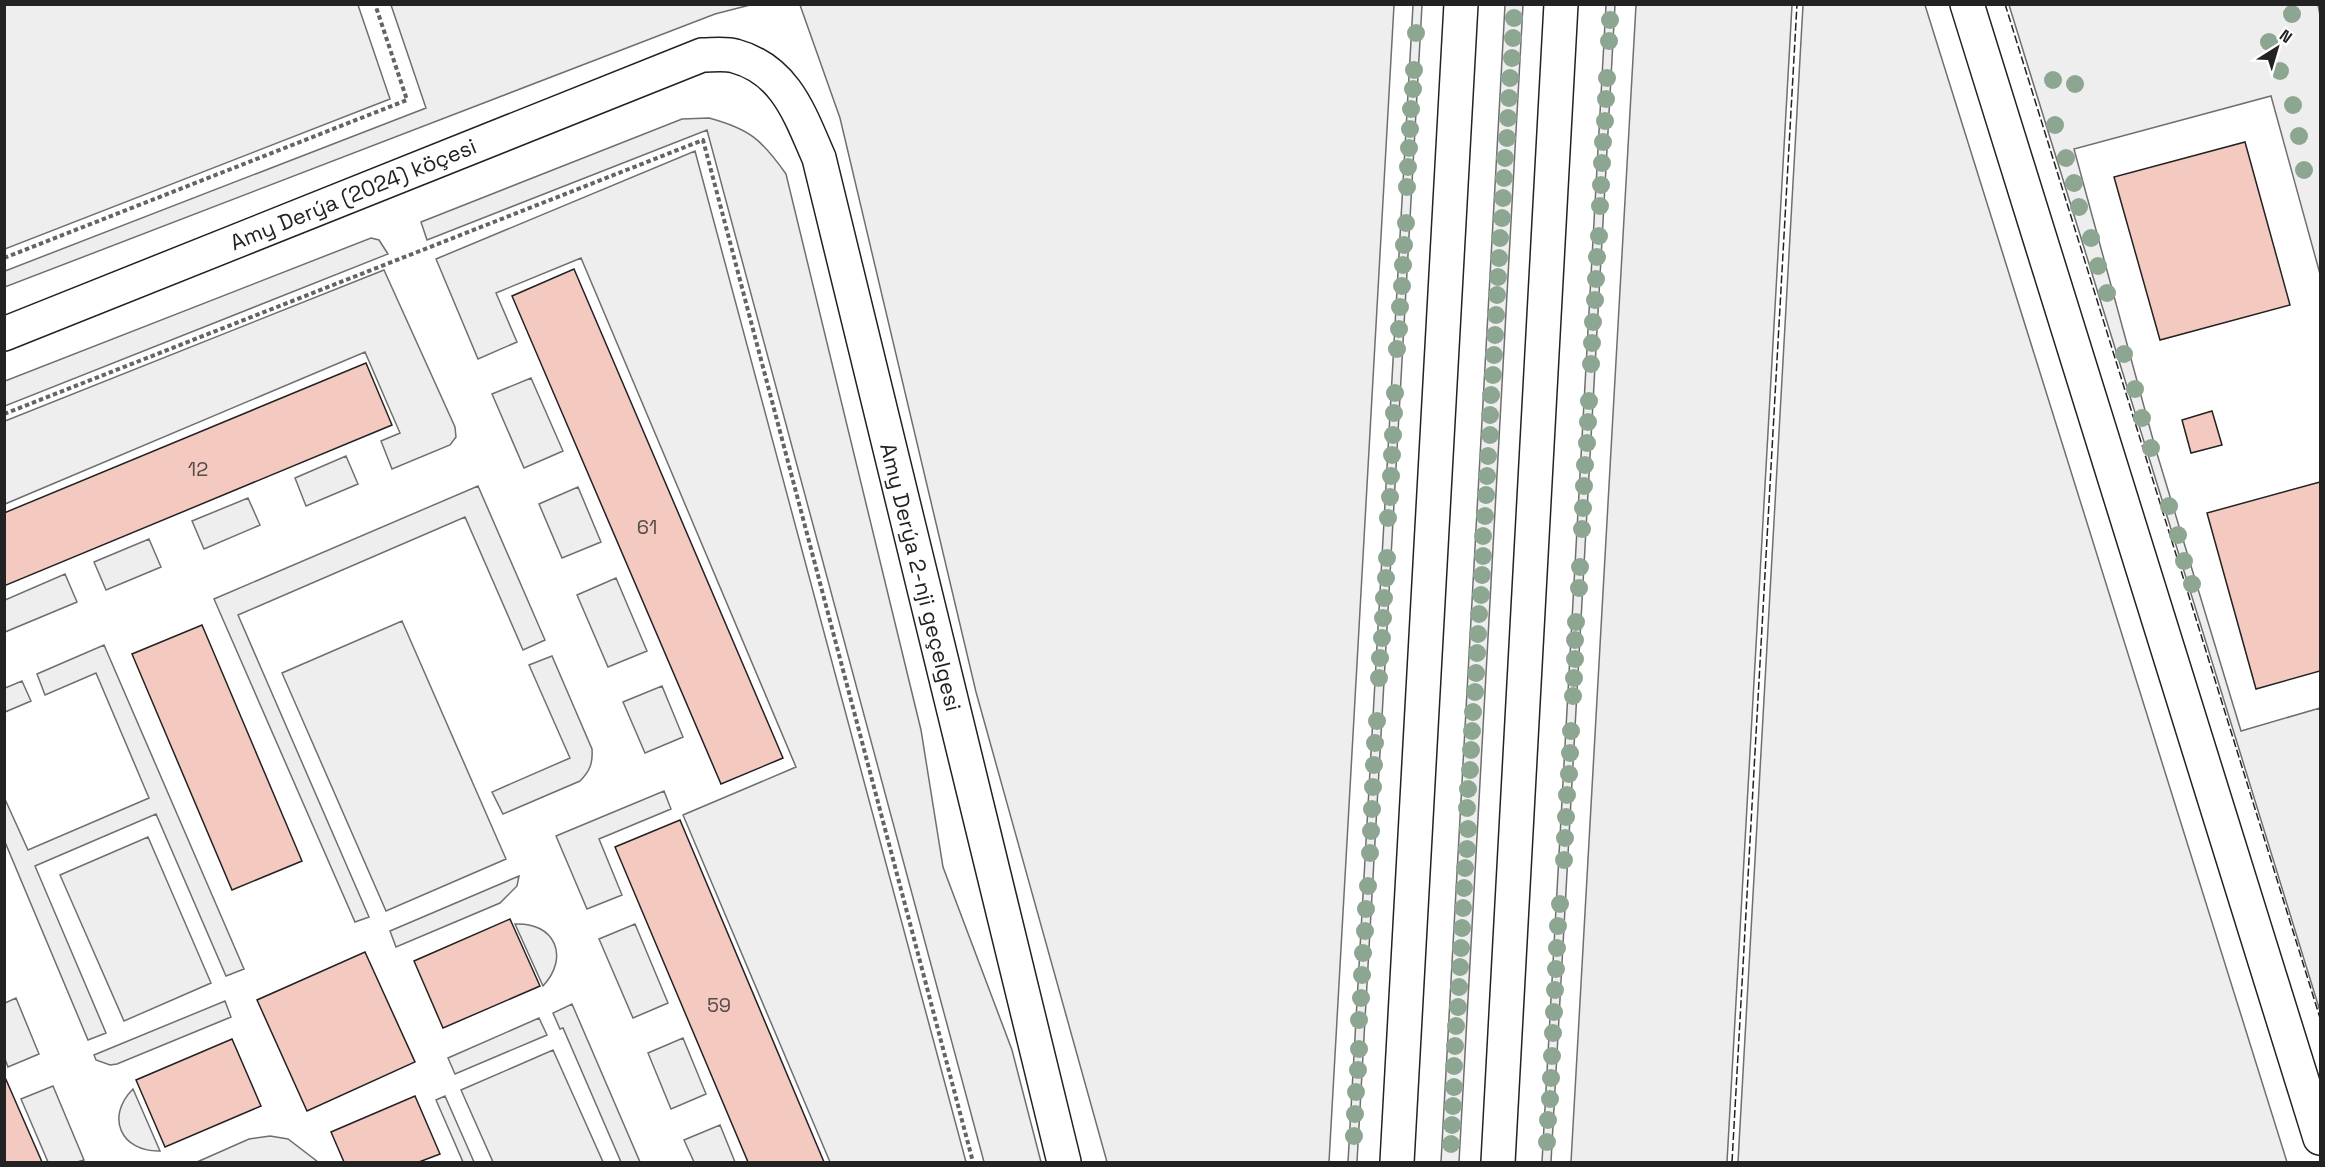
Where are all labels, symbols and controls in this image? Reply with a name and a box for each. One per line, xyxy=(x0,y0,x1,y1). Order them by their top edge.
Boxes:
north arrow xyxy=(2247,18,2307,78)
text: N xyxy=(2275,25,2296,48)
street label: Amy Derýa (2024) köçesi xyxy=(226,132,480,256)
street label: Amy Derýa 2-nji geçelgesi xyxy=(874,440,968,714)
house number: 12 xyxy=(188,456,208,482)
house number: 61 xyxy=(637,514,657,540)
house number: 59 xyxy=(707,992,731,1018)

